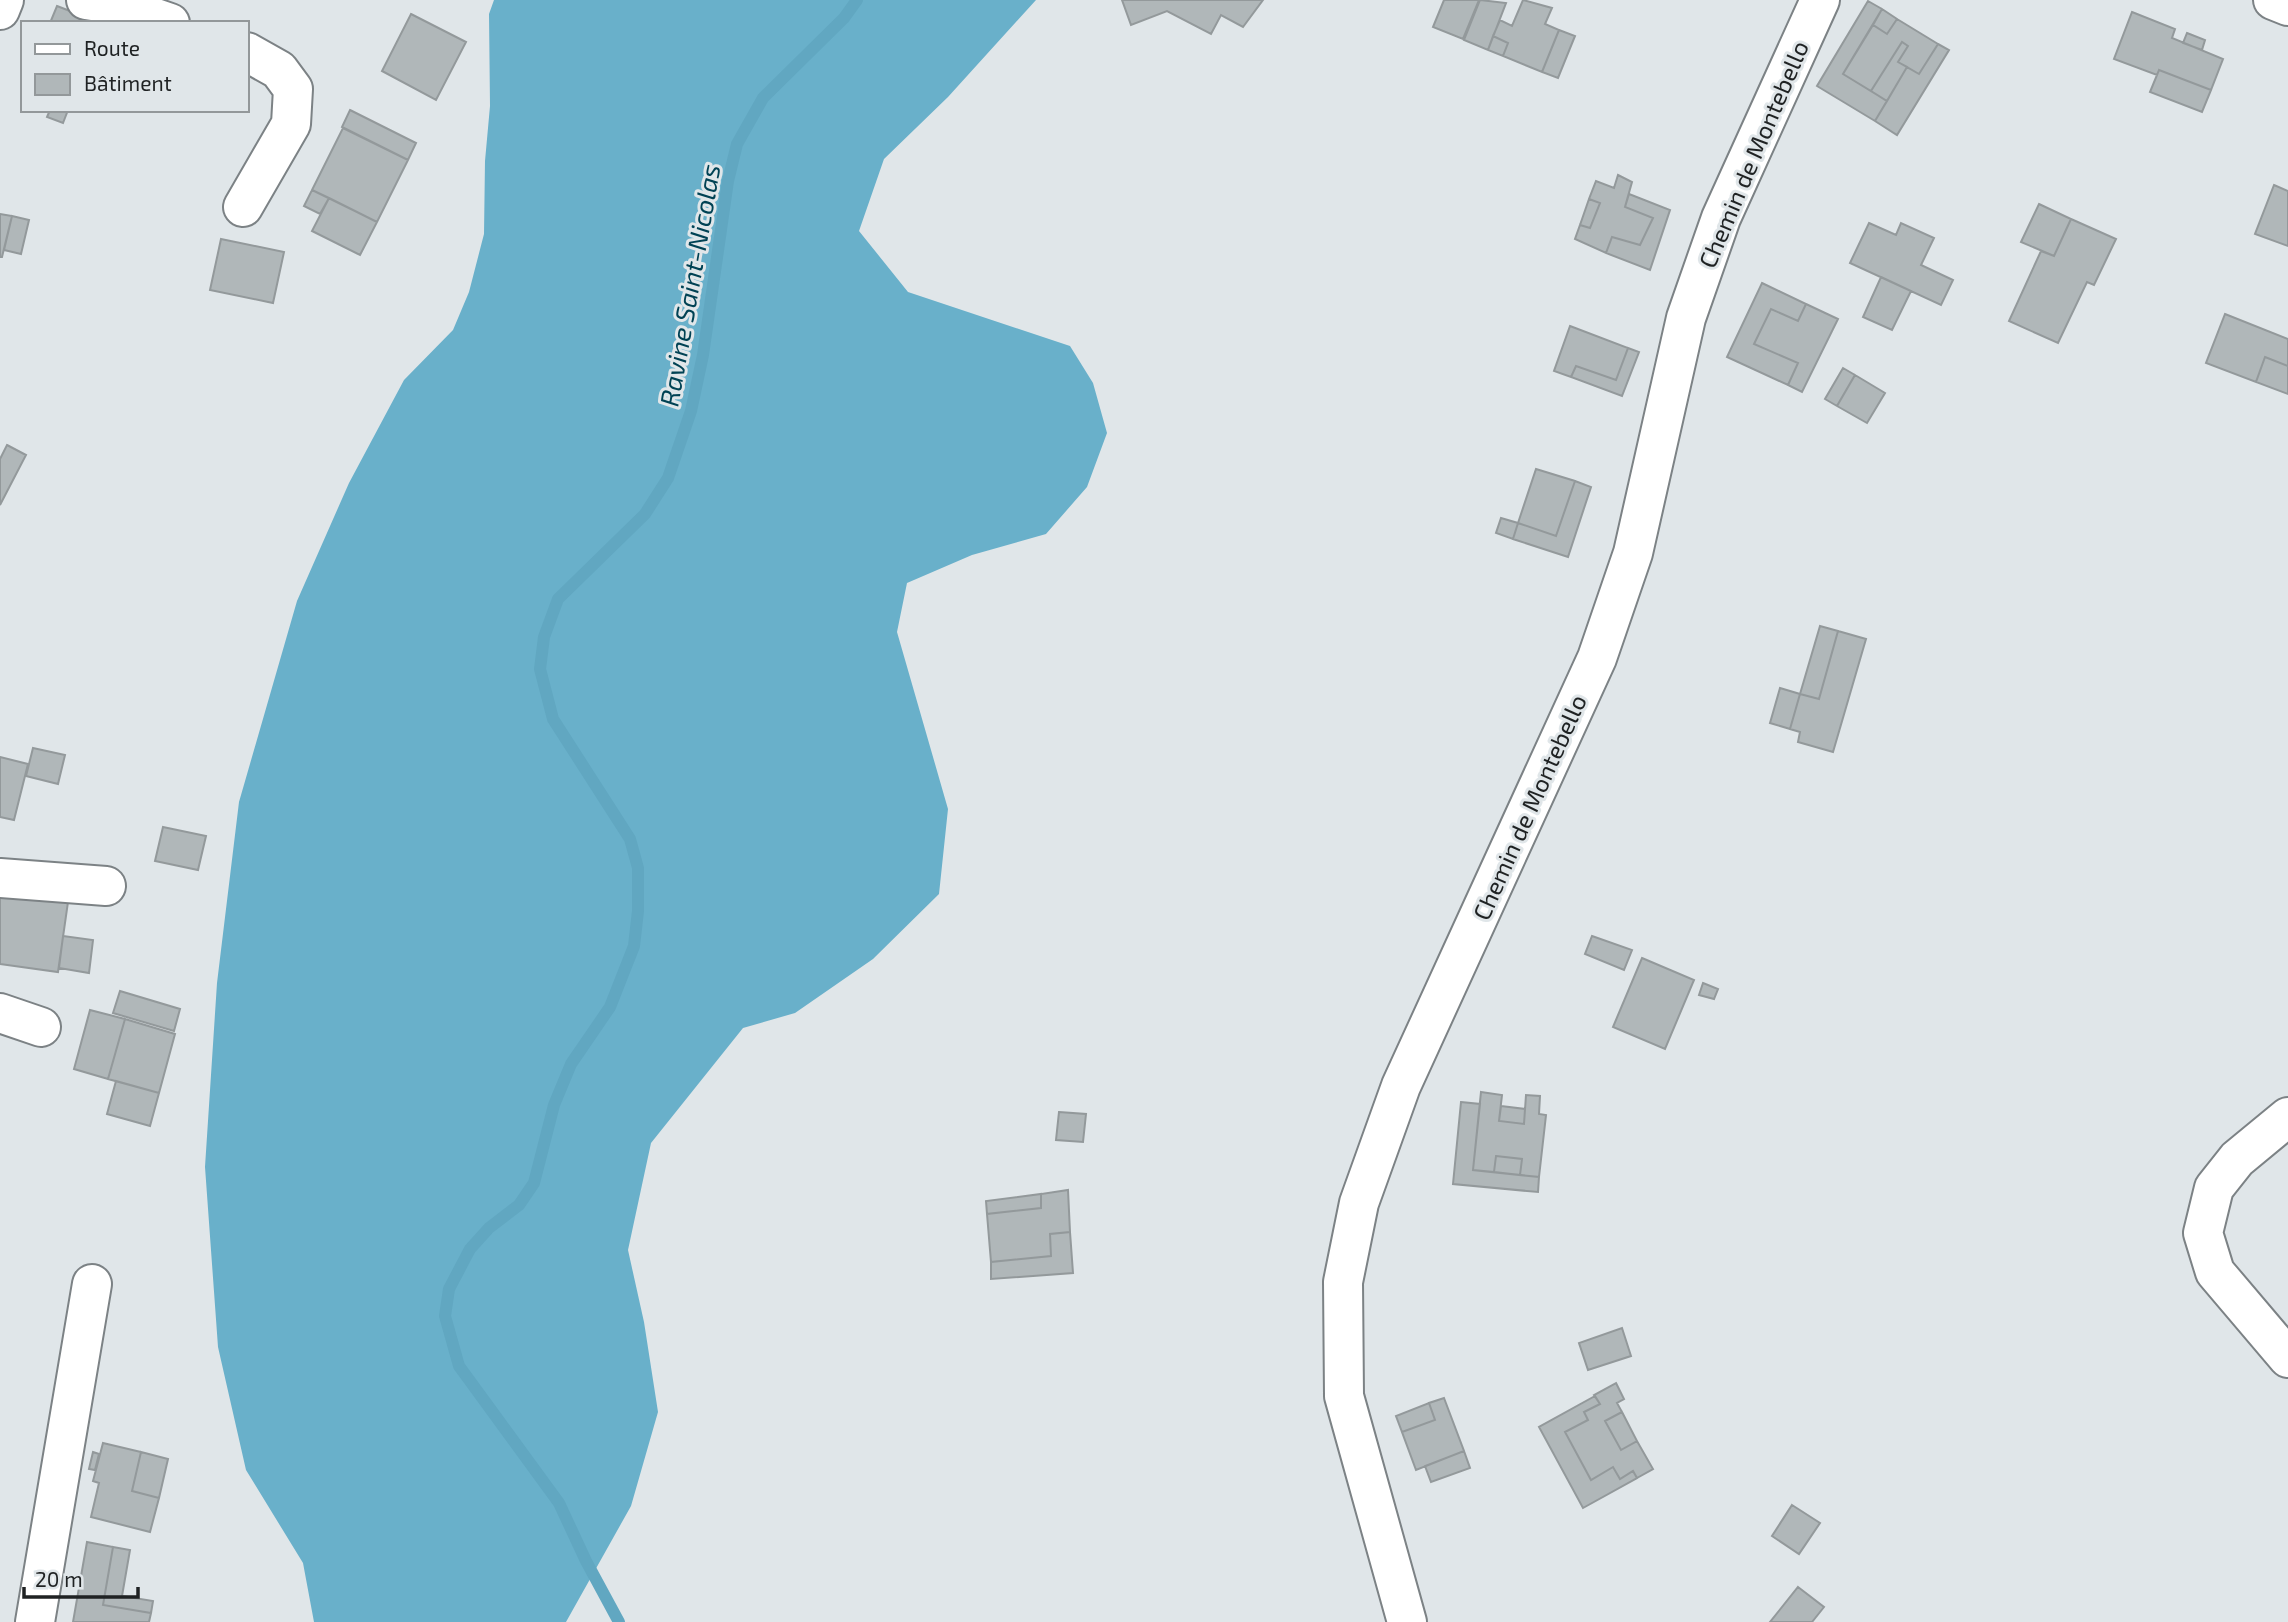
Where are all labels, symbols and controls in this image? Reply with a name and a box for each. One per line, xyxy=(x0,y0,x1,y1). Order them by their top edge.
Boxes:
legend xyxy=(21,21,248,112)
text: Route xyxy=(84,35,140,60)
street label: Chemin de Montebello xyxy=(1692,36,1814,272)
text: Bâtiment xyxy=(84,70,172,95)
water label: Ravine Saint-Nicolas xyxy=(652,161,726,409)
street label: Chemin de Montebello xyxy=(1466,690,1592,924)
scale bar xyxy=(24,1556,138,1600)
text: 20 m xyxy=(35,1566,83,1591)

